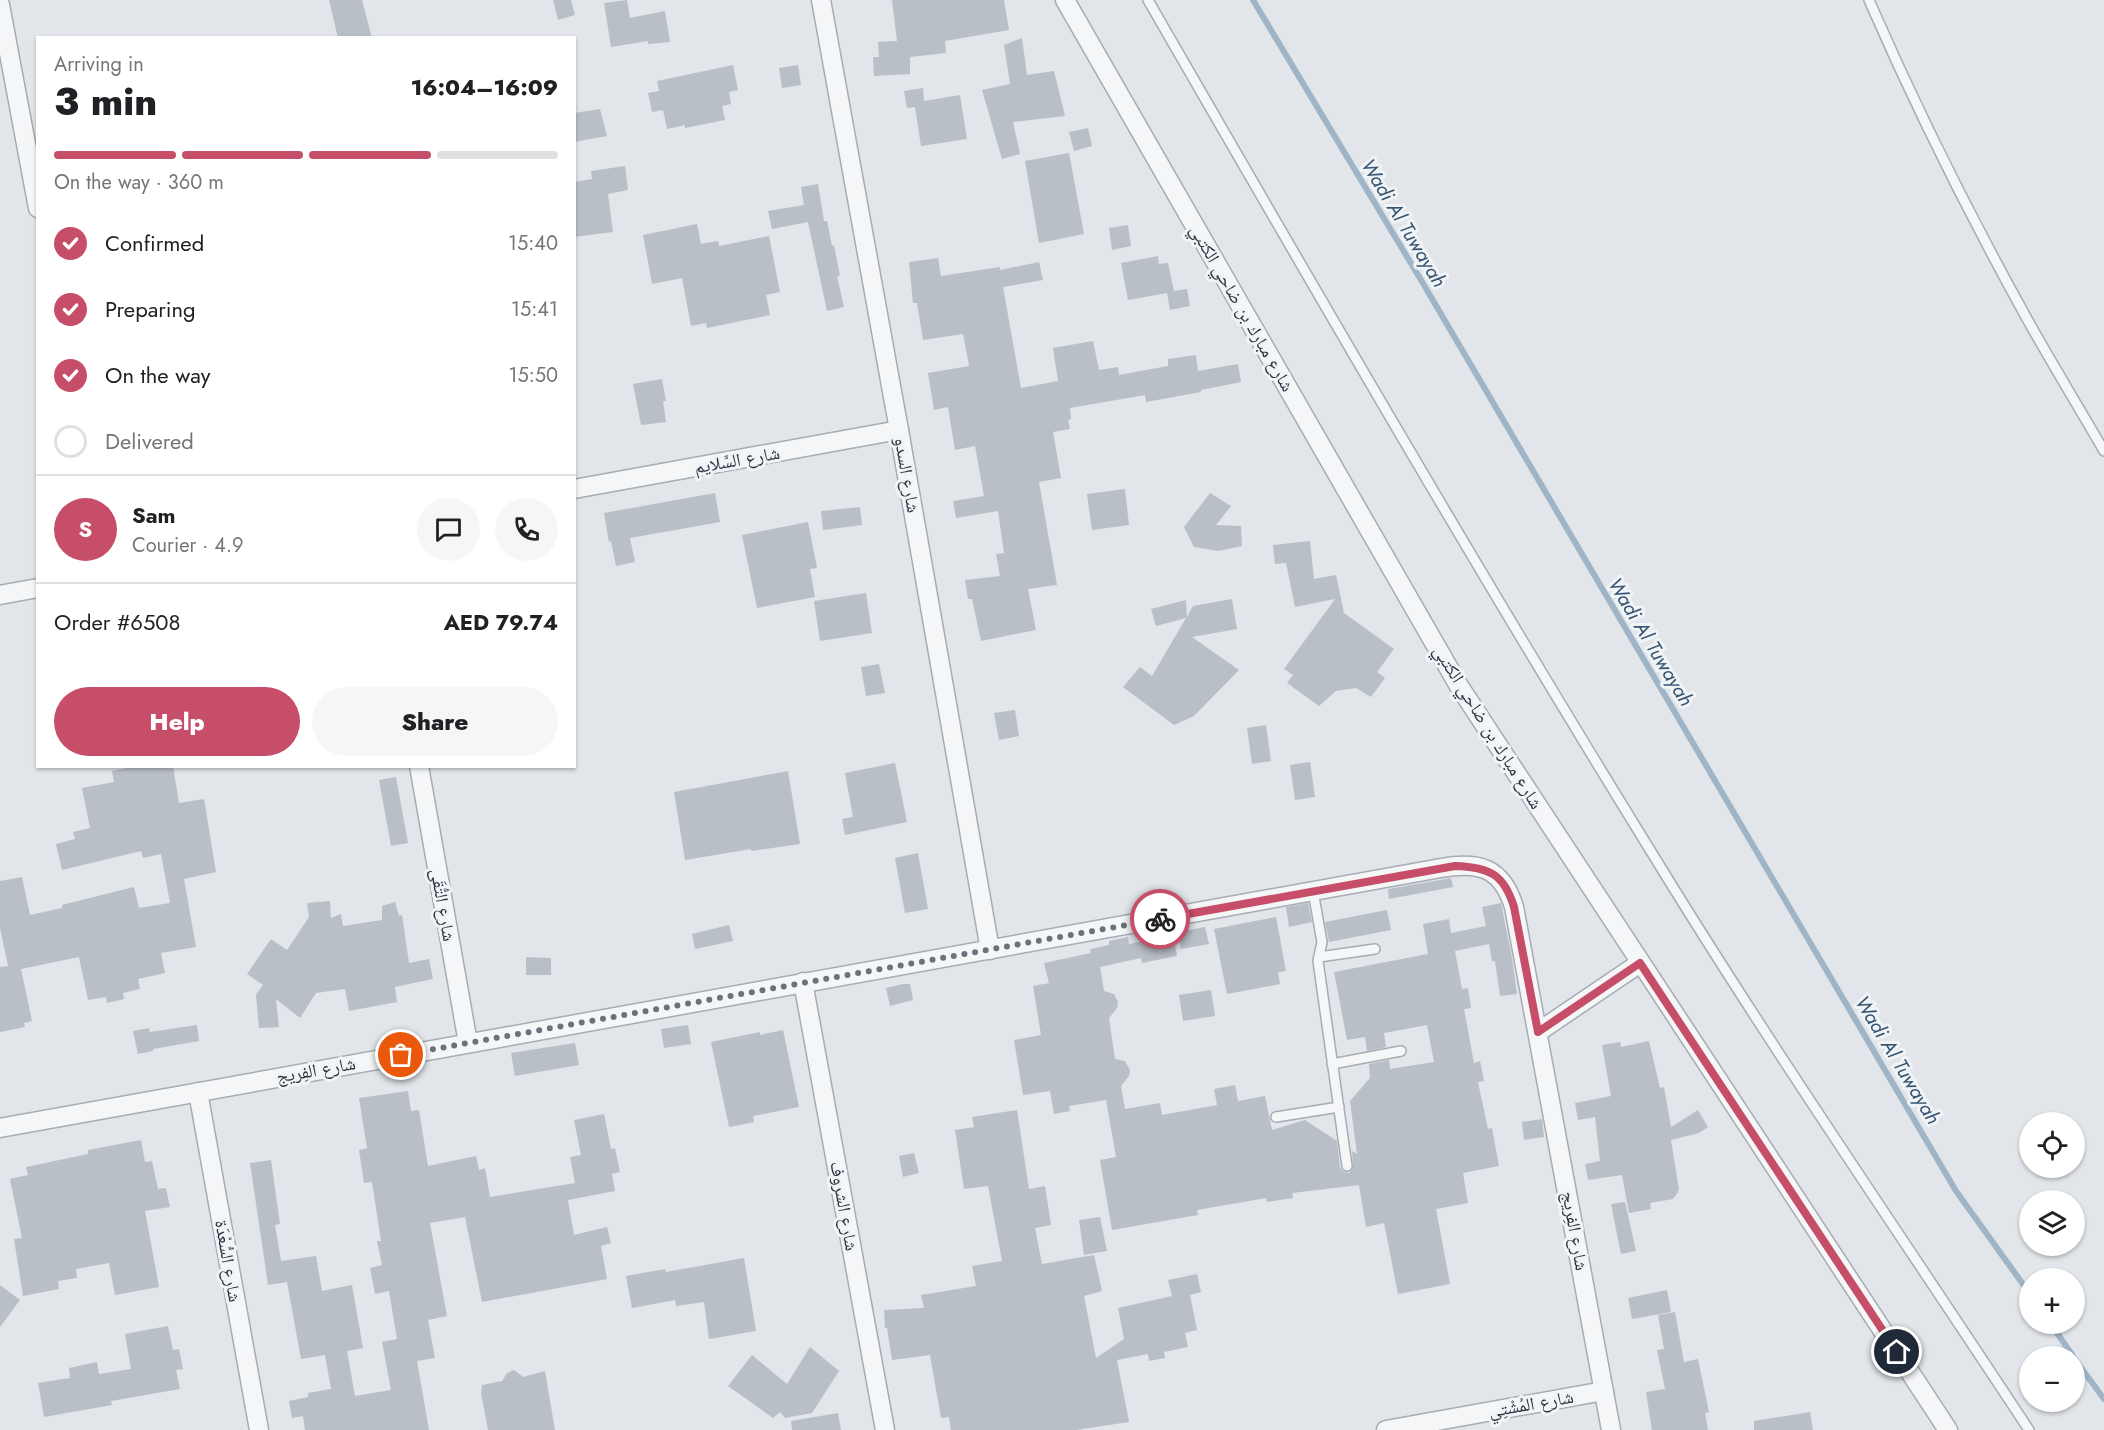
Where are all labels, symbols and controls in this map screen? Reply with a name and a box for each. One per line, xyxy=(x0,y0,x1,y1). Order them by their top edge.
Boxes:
text: Arriving in xyxy=(54,50,144,79)
text: 16:04–16:09 xyxy=(411,71,558,103)
text: 3 min xyxy=(54,73,157,130)
water label: Wadi Al Tuwayah xyxy=(1354,154,1453,293)
text: On the way · 360 m xyxy=(54,168,224,197)
street label: شارع مبارك بن ضاحي الكتبي xyxy=(1182,220,1301,397)
icon: check xyxy=(54,227,87,260)
text: Confirmed xyxy=(105,227,204,259)
text: 15:40 xyxy=(508,229,558,258)
icon: check xyxy=(54,293,87,326)
text: Preparing xyxy=(105,293,196,325)
text: 15:41 xyxy=(511,295,558,324)
icon: check xyxy=(54,359,87,392)
text: On the way xyxy=(105,359,210,391)
text: 15:50 xyxy=(508,361,558,390)
text: Delivered xyxy=(105,425,194,457)
street label: شارع السدو xyxy=(888,435,926,515)
street label: شارع السَّلايم xyxy=(692,440,782,480)
button: chat xyxy=(417,498,480,561)
button: phone xyxy=(495,498,558,561)
text: Sam xyxy=(132,499,176,531)
text: S xyxy=(79,513,92,545)
text: Courier · 4.9 xyxy=(132,531,244,560)
water label: Wadi Al Tuwayah xyxy=(1601,573,1700,712)
text: Order #6508 xyxy=(54,606,181,638)
text: AED 79.74 xyxy=(444,606,558,638)
street label: شارع مبارك بن ضاحي الكتبي xyxy=(1425,640,1549,815)
button: Help xyxy=(54,687,300,756)
button: Share xyxy=(312,687,558,756)
street label: شارع التُّقَى xyxy=(424,867,462,943)
courier xyxy=(1130,889,1190,949)
icon: bike xyxy=(1144,903,1177,936)
water label: Wadi Al Tuwayah xyxy=(1848,991,1947,1130)
pin xyxy=(375,1029,426,1080)
icon: bag xyxy=(384,1038,417,1071)
street label: شارع الفِريج xyxy=(274,1050,358,1090)
map controls xyxy=(2019,1112,2085,1412)
button: locate xyxy=(2019,1112,2085,1178)
street label: شارع الشروف xyxy=(823,1159,865,1253)
street label: شارع الفِريج xyxy=(1555,1189,1595,1273)
button: layers xyxy=(2019,1190,2085,1256)
street label: شارع السُّعْدَة xyxy=(208,1218,248,1304)
button: + xyxy=(2019,1268,2085,1334)
pin xyxy=(1871,1326,1922,1377)
icon: home xyxy=(1880,1335,1913,1368)
button: − xyxy=(2019,1346,2085,1412)
street label: شارع المُشْتِي xyxy=(1486,1384,1576,1426)

